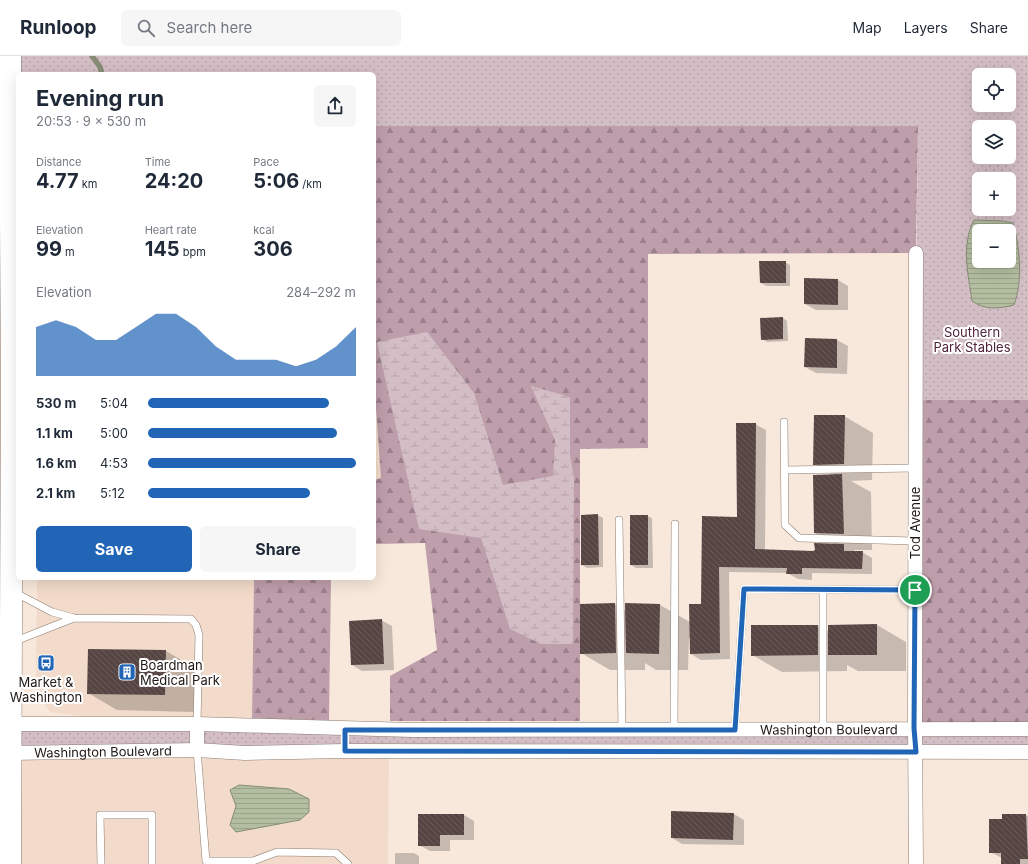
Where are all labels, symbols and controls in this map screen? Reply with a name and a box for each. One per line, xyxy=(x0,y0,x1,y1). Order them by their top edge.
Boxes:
search box xyxy=(121,10,401,46)
text: Runloop xyxy=(20,16,97,39)
icon: search xyxy=(135,17,157,39)
text: Search here xyxy=(167,18,252,37)
text: Map xyxy=(853,19,882,36)
text: Layers xyxy=(904,19,948,36)
text: Share xyxy=(970,19,1008,36)
map controls xyxy=(972,68,1016,268)
button: locate xyxy=(972,68,1016,112)
text: Evening run xyxy=(36,85,164,111)
button: share xyxy=(314,85,356,127)
text: 20:53 · 9 × 530 m xyxy=(36,113,146,129)
button: layers xyxy=(972,120,1016,164)
text: Distance xyxy=(36,155,81,169)
text: Time xyxy=(145,155,170,169)
text: Pace xyxy=(253,155,279,169)
text: 4.77 xyxy=(36,169,79,193)
text: 24:20 xyxy=(145,169,203,193)
text: 5:06 xyxy=(253,169,299,193)
button: + xyxy=(972,172,1016,216)
text: km xyxy=(79,177,97,191)
text: /km xyxy=(299,177,322,191)
text: Elevation xyxy=(36,223,83,237)
text: Heart rate xyxy=(145,223,197,237)
text: kcal xyxy=(253,223,274,237)
button: − xyxy=(972,224,1016,268)
text: 99 xyxy=(36,237,62,261)
text: 145 xyxy=(145,237,180,261)
text: 306 xyxy=(253,237,293,261)
text: m xyxy=(62,245,75,259)
text: bpm xyxy=(180,245,206,259)
text: Elevation xyxy=(36,284,92,300)
text: 284–292 m xyxy=(286,284,356,300)
park label: Southern Park Stables xyxy=(934,324,1011,355)
text: 530 m xyxy=(36,395,76,411)
text: 5:04 xyxy=(100,395,128,411)
text: 1.1 km xyxy=(36,425,73,441)
text: 5:00 xyxy=(100,425,128,441)
text: 1.6 km xyxy=(36,455,77,471)
text: 4:53 xyxy=(100,455,128,471)
text: 2.1 km xyxy=(36,485,75,501)
text: 5:12 xyxy=(100,485,125,501)
street label: Tod Avenue xyxy=(907,487,923,559)
button: Save xyxy=(36,526,192,572)
button: Share xyxy=(200,526,356,572)
pin xyxy=(898,573,932,607)
icon: arrive xyxy=(904,579,926,601)
bus stop icon: Market & Washington xyxy=(36,653,56,673)
place label: Boardman Medical Park xyxy=(140,657,220,688)
building icon: Boardman Medical Park xyxy=(117,662,137,682)
place label: Market & Washington xyxy=(10,674,82,705)
street label: Washington Boulevard xyxy=(760,721,898,737)
street label: Washington Boulevard xyxy=(34,742,172,761)

